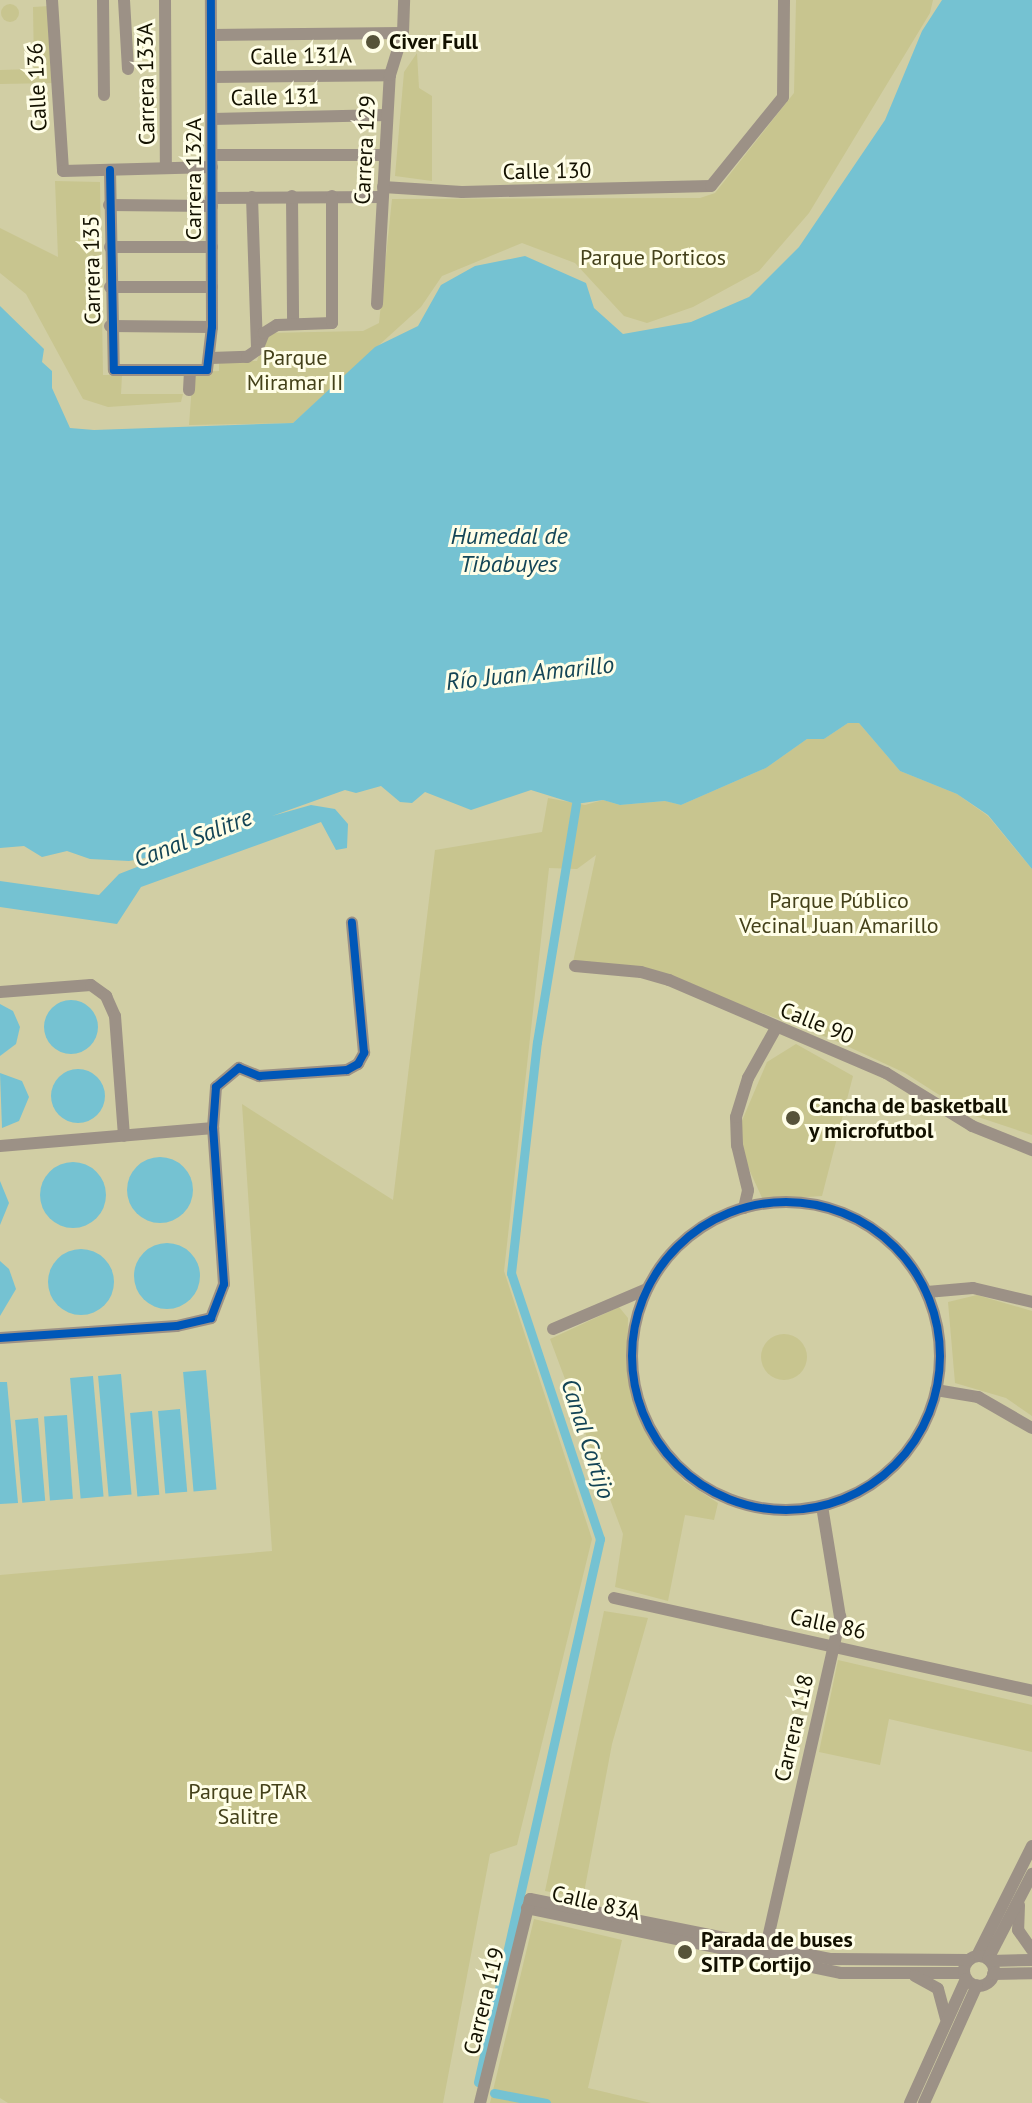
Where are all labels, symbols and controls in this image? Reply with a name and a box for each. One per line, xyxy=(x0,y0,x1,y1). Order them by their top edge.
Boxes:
street label: Carrera 133A xyxy=(132,23,160,145)
place label: Civer Full xyxy=(389,29,478,55)
marker: Civer Full xyxy=(364,33,382,51)
street label: Calle 136 xyxy=(21,42,53,132)
street label: Calle 131A xyxy=(250,42,352,70)
street label: Calle 131 xyxy=(230,83,320,111)
street label: Carrera 129 xyxy=(349,95,381,205)
street label: Carrera 132A xyxy=(181,118,207,240)
street label: Calle 130 xyxy=(502,157,592,185)
street label: Carrera 135 xyxy=(78,215,106,325)
park label: Parque Porticos xyxy=(580,245,726,271)
park label: Parque Miramar II xyxy=(247,344,343,396)
water label: Humedal de Tibabuyes xyxy=(450,522,568,578)
water label: Río Juan Amarillo xyxy=(444,650,616,696)
water label: Canal Salitre xyxy=(130,802,256,874)
park label: Parque Público Vecinal Juan Amarillo xyxy=(739,887,939,938)
street label: Calle 90 xyxy=(776,996,858,1050)
place label: Cancha de basketball y microfutbol xyxy=(809,1092,1008,1144)
marker: Cancha de basketball y microfutbol xyxy=(784,1109,802,1127)
water label: Canal Cortijo xyxy=(555,1375,621,1503)
street label: Calle 86 xyxy=(788,1603,868,1645)
street label: Carrera 118 xyxy=(769,1672,819,1784)
park label: Parque PTAR Salitre xyxy=(188,1778,308,1830)
street label: Calle 83A xyxy=(549,1880,643,1926)
place label: Parada de buses SITP Cortijo xyxy=(701,1926,853,1978)
marker: Parada de buses SITP Cortijo xyxy=(676,1943,694,1961)
street label: Carrera 119 xyxy=(458,1945,510,2057)

